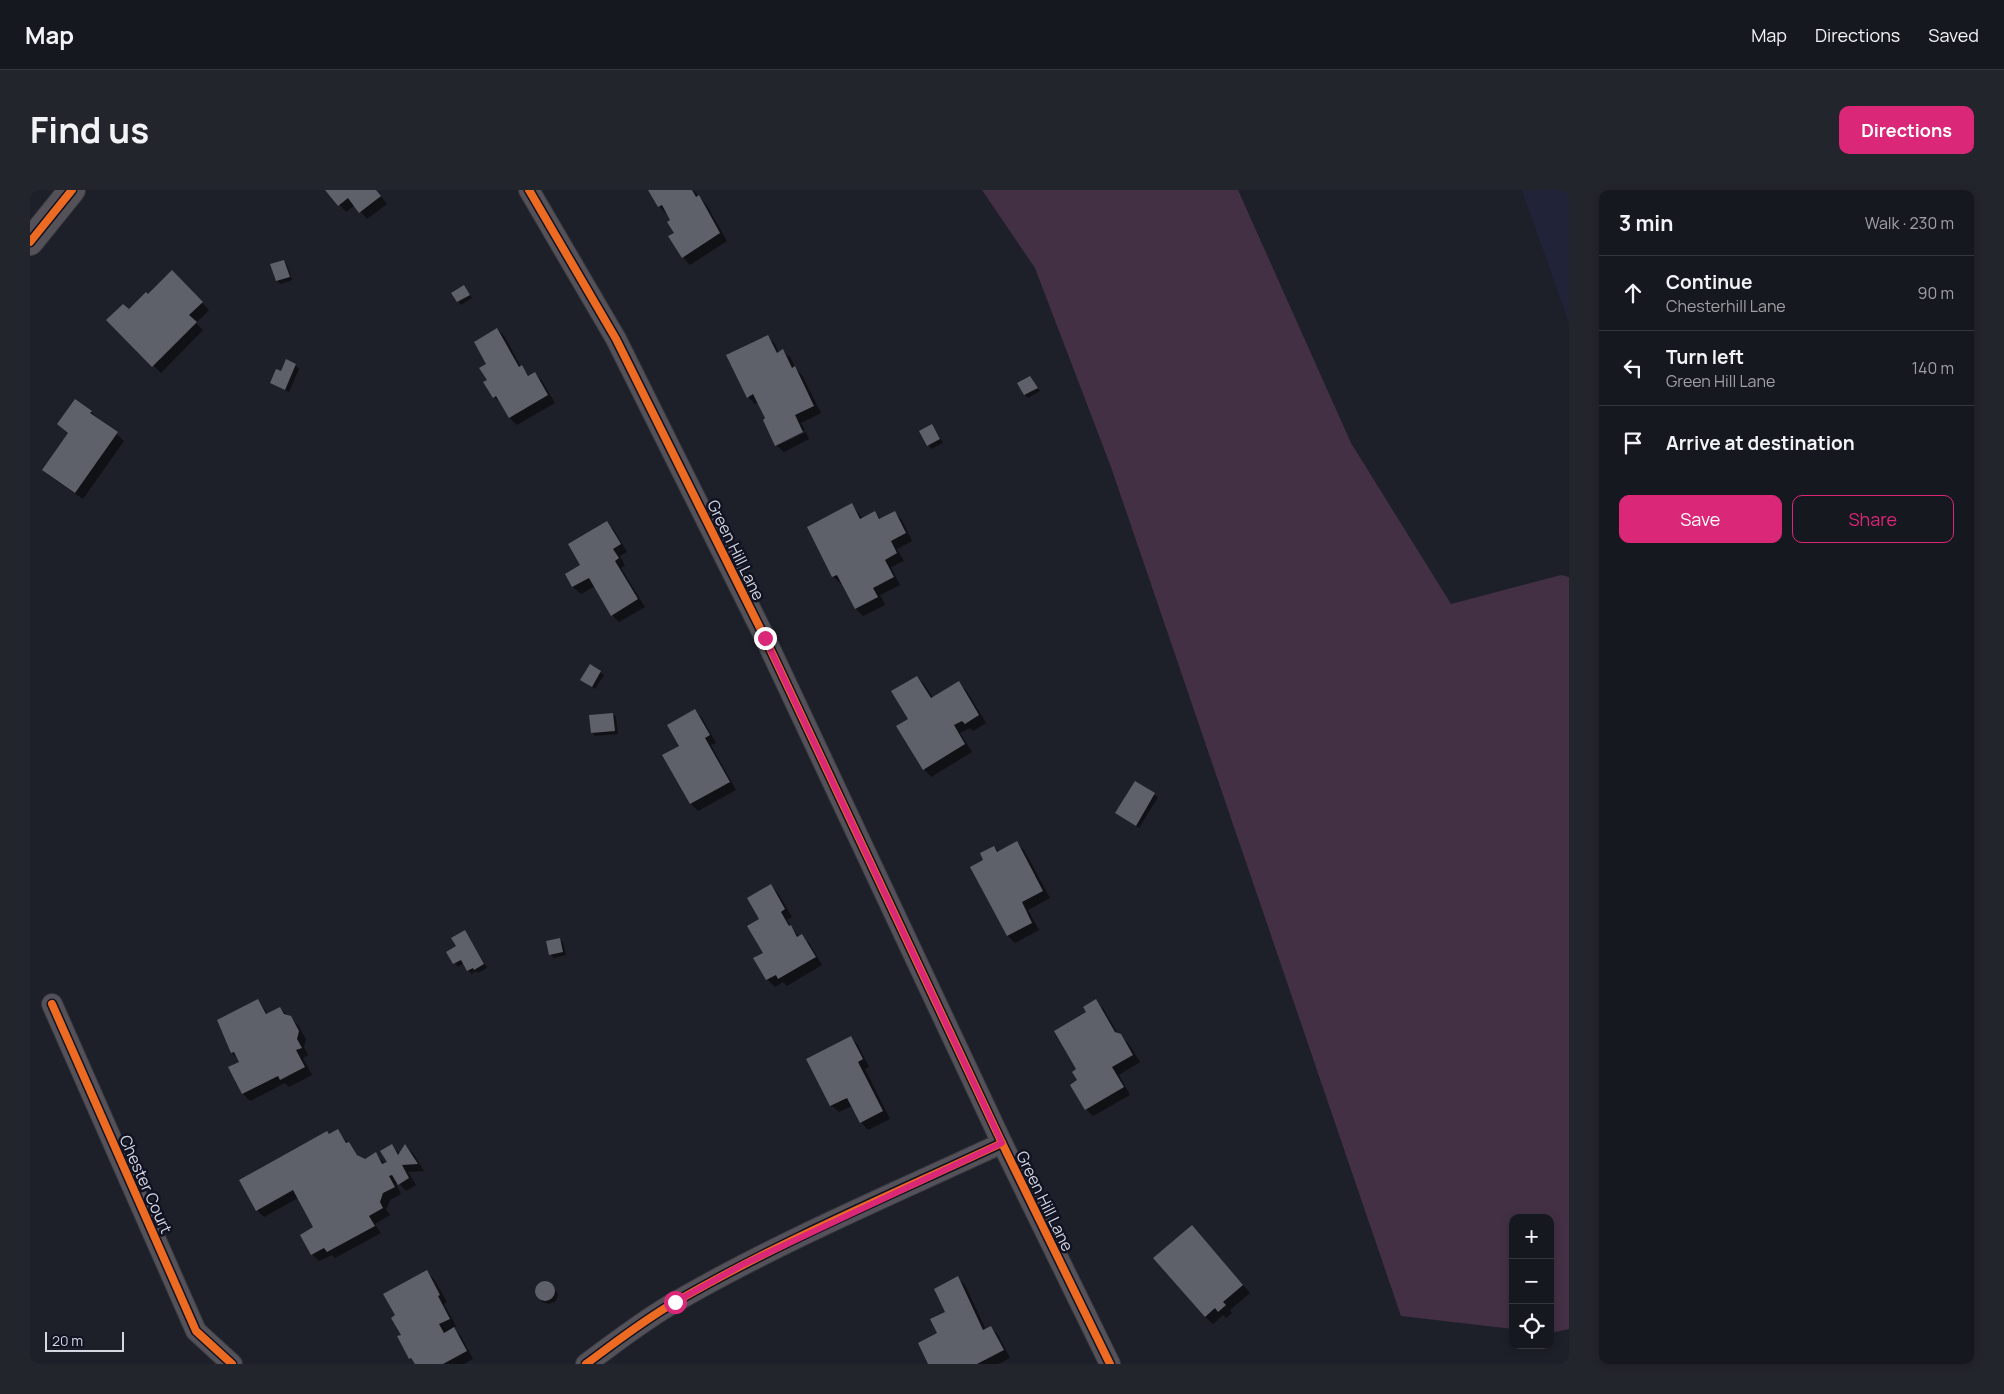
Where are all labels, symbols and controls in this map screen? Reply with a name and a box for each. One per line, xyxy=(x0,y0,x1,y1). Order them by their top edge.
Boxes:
text: Map xyxy=(25,18,74,51)
text: Map xyxy=(1751,23,1787,47)
text: Directions xyxy=(1815,23,1900,47)
text: Saved xyxy=(1928,23,1979,47)
text: Find us xyxy=(30,106,149,154)
button: Directions xyxy=(1839,106,1974,154)
text: 3 min xyxy=(1619,209,1673,237)
text: Walk · 230 m xyxy=(1865,212,1954,234)
text: Continue xyxy=(1666,269,1752,295)
icon: ahead xyxy=(1619,279,1647,307)
text: 90 m xyxy=(1918,282,1954,304)
text: Chesterhill Lane xyxy=(1666,295,1786,317)
text: Turn left xyxy=(1666,344,1744,370)
icon: left xyxy=(1619,354,1647,382)
text: 140 m xyxy=(1912,357,1954,379)
text: Green Hill Lane xyxy=(1666,370,1775,392)
icon: arrive xyxy=(1619,429,1647,457)
text: Arrive at destination xyxy=(1666,430,1855,456)
button: Save xyxy=(1619,495,1782,543)
button: Share xyxy=(1792,495,1954,543)
street label: Green Hill Lane xyxy=(702,496,770,604)
route end xyxy=(754,627,777,650)
street label: Chester Court xyxy=(114,1131,178,1237)
street label: Green Hill Lane xyxy=(1011,1147,1079,1255)
map controls xyxy=(1509,1214,1554,1349)
button: + xyxy=(1509,1214,1554,1259)
button: − xyxy=(1509,1259,1554,1304)
route start xyxy=(664,1291,687,1314)
button: locate xyxy=(1509,1304,1554,1349)
scale bar xyxy=(45,1329,124,1352)
text: 20 m xyxy=(52,1331,83,1350)

